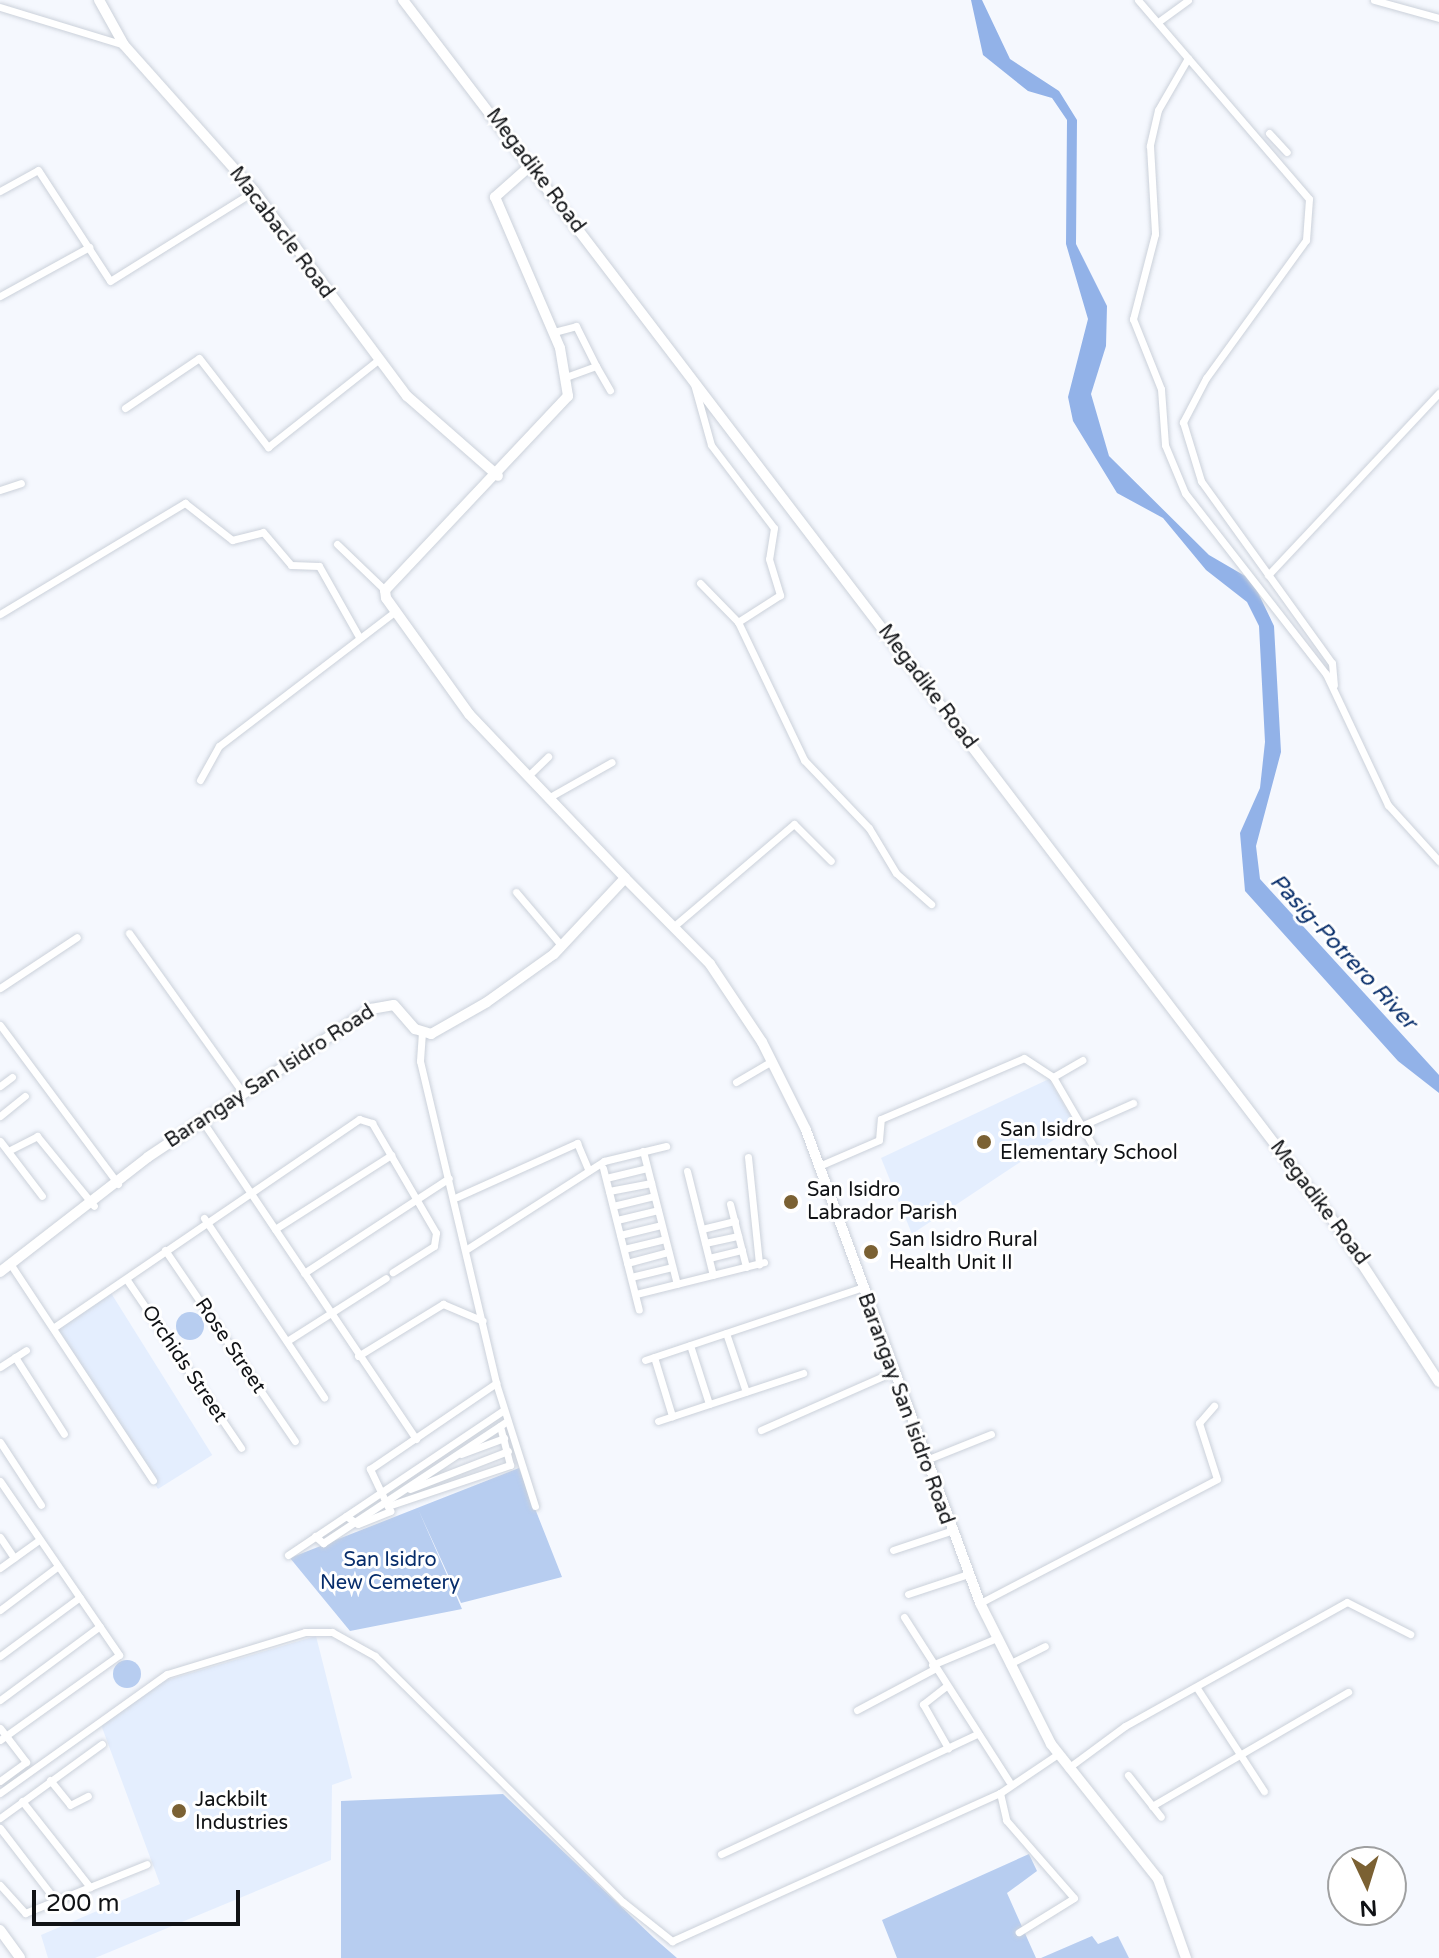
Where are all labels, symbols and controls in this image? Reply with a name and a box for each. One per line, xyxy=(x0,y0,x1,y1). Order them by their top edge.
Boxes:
street label: Megadike Road xyxy=(480,104,590,238)
street label: Macabacle Road xyxy=(224,162,338,304)
street label: Megadike Road xyxy=(872,620,982,754)
water label: Pasig-Potrero River xyxy=(1264,869,1422,1035)
street label: Barangay San Isidro Road xyxy=(161,1000,379,1154)
place label: San Isidro Elementary School xyxy=(1000,1118,1178,1165)
marker: San Isidro Elementary School xyxy=(975,1133,993,1151)
street label: Megadike Road xyxy=(1264,1136,1374,1270)
place label: San Isidro Labrador Parish xyxy=(807,1178,957,1225)
marker: San Isidro Labrador Parish xyxy=(782,1193,800,1211)
place label: San Isidro Rural Health Unit II xyxy=(889,1228,1038,1275)
marker: San Isidro Rural Health Unit II xyxy=(860,1241,882,1263)
street label: Barangay San Isidro Road xyxy=(852,1290,958,1528)
street label: Rose Street xyxy=(189,1294,271,1398)
street label: Orchids Street xyxy=(136,1301,232,1427)
park label: San Isidro New Cemetery xyxy=(320,1549,460,1596)
place label: Jackbilt Industries xyxy=(195,1788,288,1835)
marker: Jackbilt Industries xyxy=(170,1802,188,1820)
north arrow xyxy=(1327,1846,1407,1926)
scale bar xyxy=(36,1874,244,1924)
text: 200 m xyxy=(46,1889,120,1918)
text: N xyxy=(1359,1894,1378,1922)

